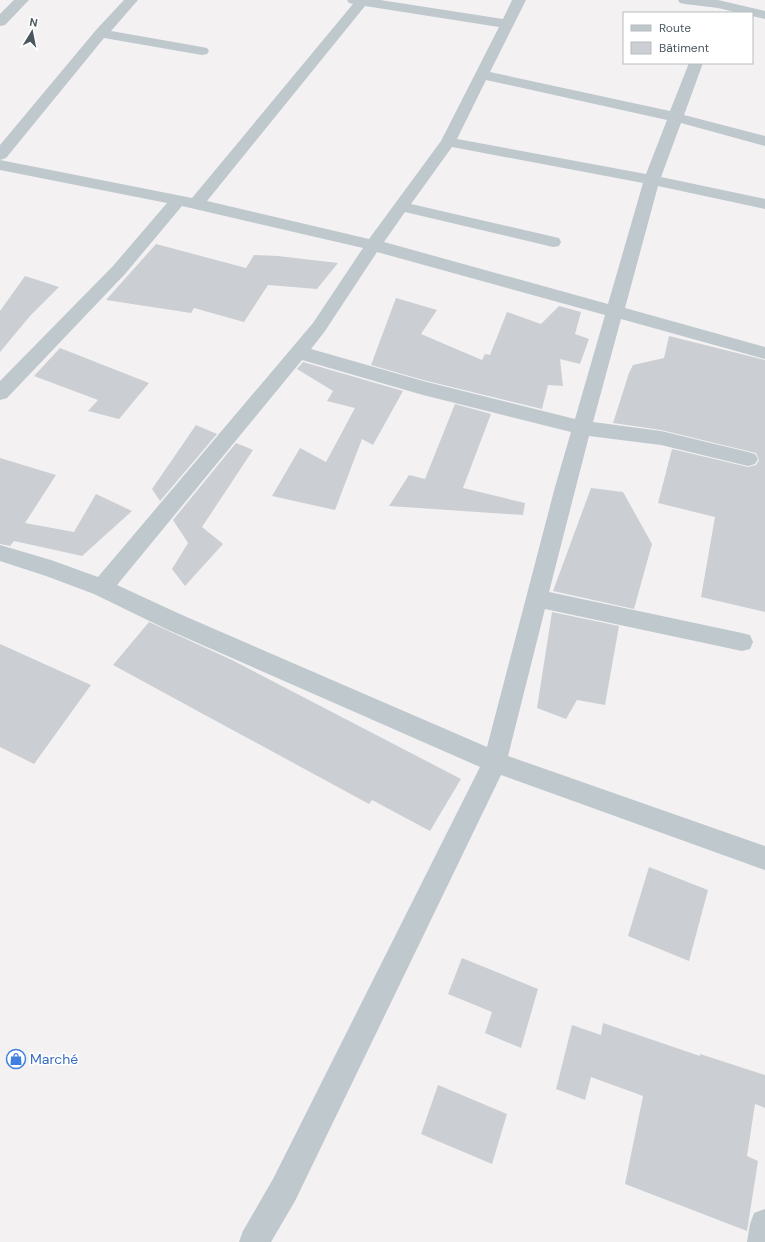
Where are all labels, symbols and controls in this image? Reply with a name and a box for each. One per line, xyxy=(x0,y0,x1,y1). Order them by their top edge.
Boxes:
north arrow xyxy=(12,12,52,52)
legend xyxy=(623,12,753,64)
text: N xyxy=(29,15,39,30)
text: Route xyxy=(659,20,691,36)
text: Bâtiment xyxy=(659,40,710,56)
shop icon: Marché xyxy=(5,1048,27,1070)
place label: Marché xyxy=(30,1050,78,1068)

